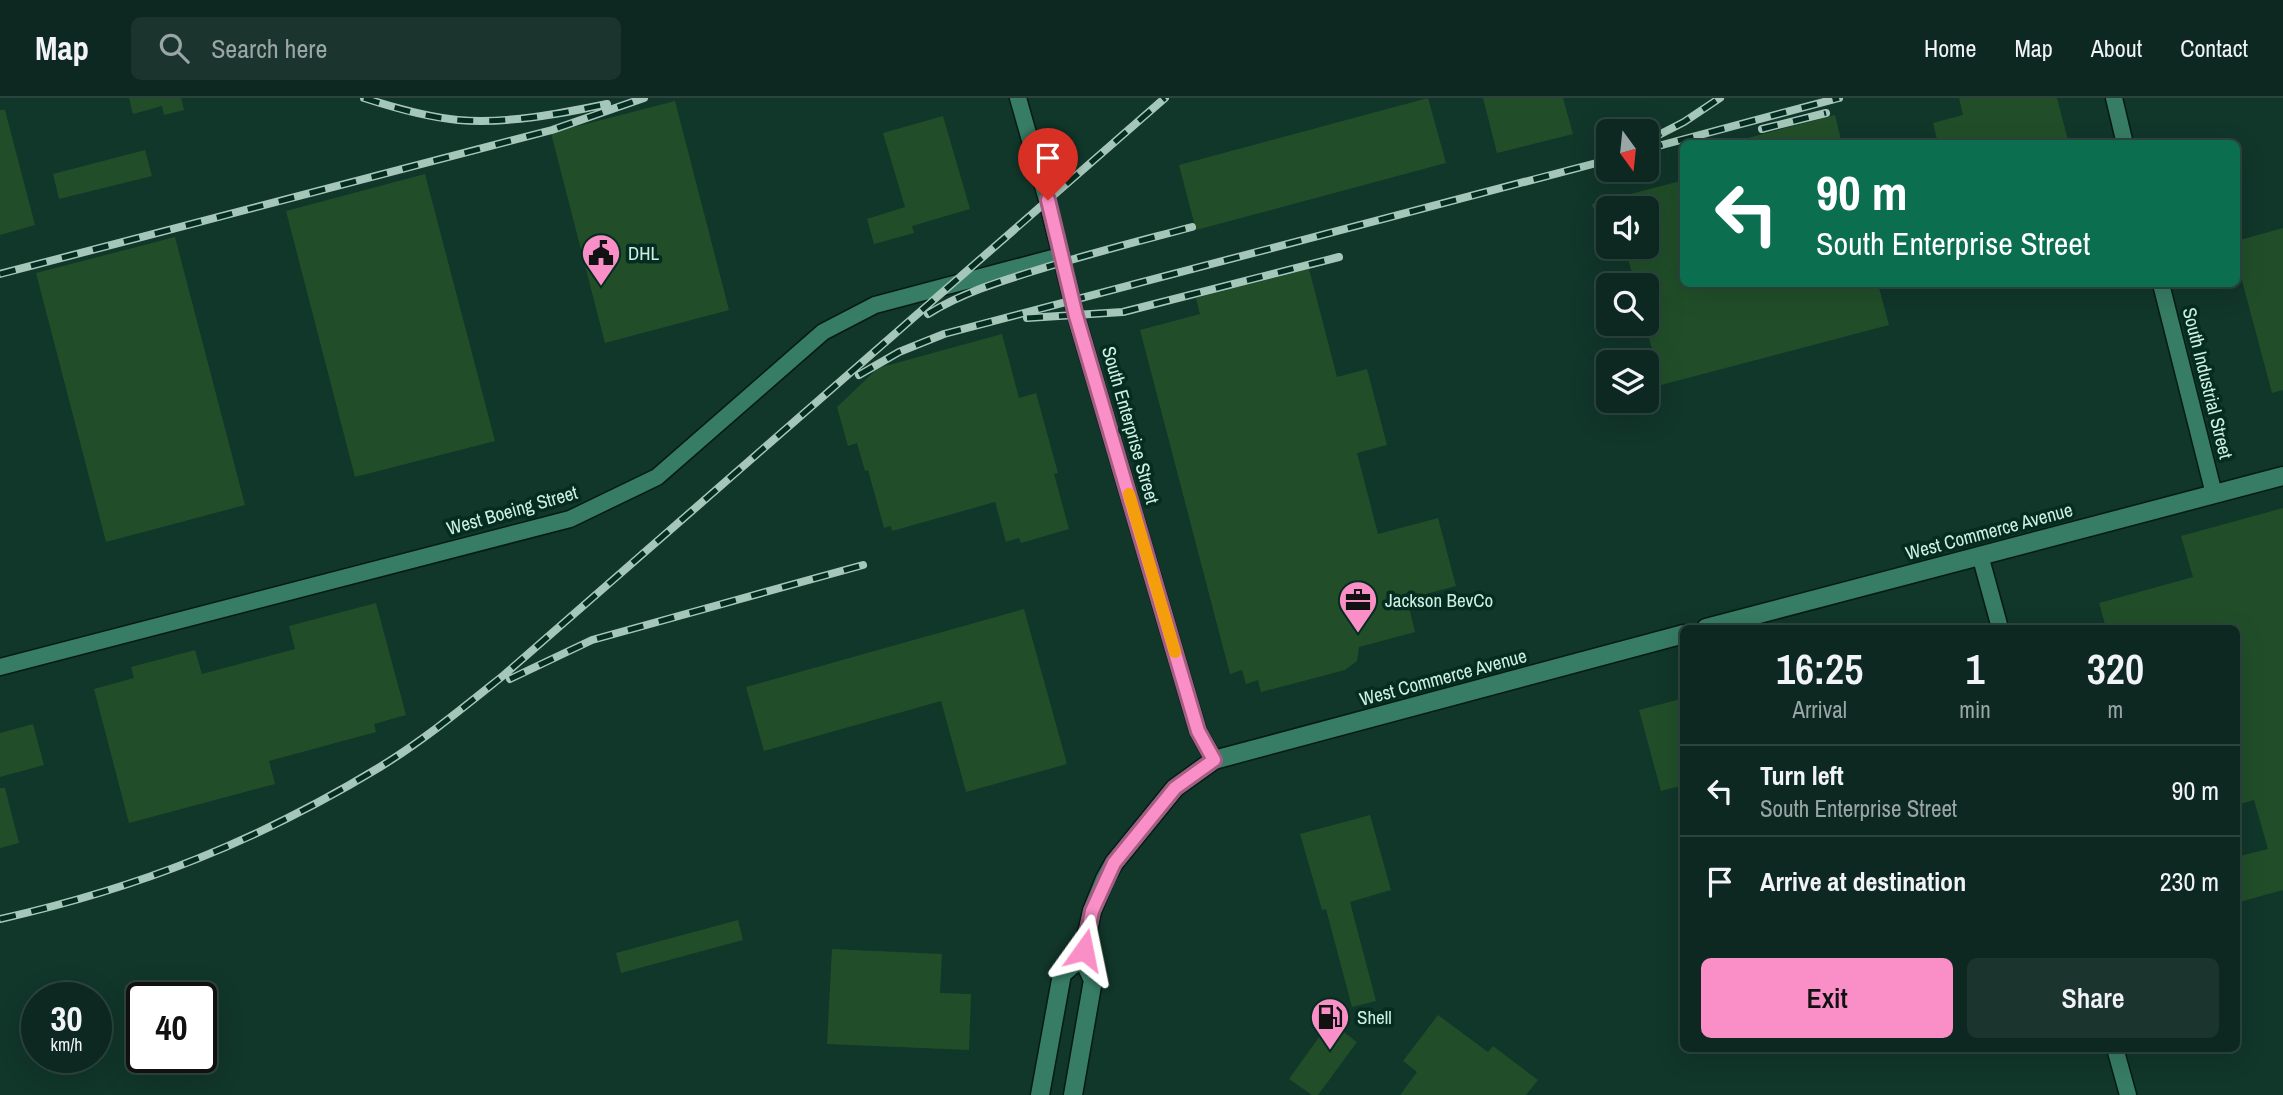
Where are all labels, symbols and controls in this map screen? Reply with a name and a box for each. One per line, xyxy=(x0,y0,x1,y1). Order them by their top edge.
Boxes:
search box xyxy=(131,17,621,80)
text: Map xyxy=(35,26,89,70)
icon: search xyxy=(155,29,193,67)
text: Search here xyxy=(211,31,327,66)
text: Home xyxy=(1924,32,1976,64)
text: Map xyxy=(2014,32,2053,64)
text: About xyxy=(2091,32,2142,64)
text: Contact xyxy=(2180,32,2248,64)
north arrow xyxy=(1596,119,1659,182)
map controls xyxy=(1596,119,1659,413)
pin xyxy=(1018,128,1078,200)
icon: arrive xyxy=(1029,139,1067,177)
text: 90 m xyxy=(1816,159,1908,225)
icon: left xyxy=(1701,168,1792,259)
button: sound xyxy=(1596,196,1659,259)
text: South Enterprise Street xyxy=(1816,222,2090,265)
public building icon: DHL xyxy=(580,232,622,287)
place label: DHL xyxy=(628,240,659,266)
button: search xyxy=(1596,273,1659,336)
street label: South Industrial Street xyxy=(2177,305,2240,462)
street label: South Enterprise Street xyxy=(1096,343,1166,507)
button: layers xyxy=(1596,350,1659,413)
street label: West Boeing Street xyxy=(444,479,581,541)
street label: West Commerce Avenue xyxy=(1903,496,2075,566)
office icon: Jackson BevCo xyxy=(1337,579,1379,634)
place label: Jackson BevCo xyxy=(1385,587,1493,613)
text: 16:25 xyxy=(1776,641,1863,697)
text: 1 xyxy=(1965,641,1985,697)
text: 320 xyxy=(2087,641,2144,697)
street label: West Commerce Avenue xyxy=(1357,642,1529,712)
text: Arrival xyxy=(1792,694,1847,725)
text: min xyxy=(1959,694,1991,725)
text: m xyxy=(2108,694,2123,725)
text: Turn left xyxy=(1760,758,1844,793)
icon: left xyxy=(1701,772,1739,810)
text: 90 m xyxy=(2172,773,2219,808)
text: South Enterprise Street xyxy=(1760,793,1957,824)
icon: arrive xyxy=(1701,863,1739,901)
text: Arrive at destination xyxy=(1760,864,1966,899)
text: 230 m xyxy=(2160,864,2219,899)
position arrow xyxy=(1047,913,1121,987)
button: Exit xyxy=(1701,958,1953,1038)
button: Share xyxy=(1967,958,2219,1038)
speed limit sign: 40 xyxy=(126,982,217,1073)
text: 30 xyxy=(51,995,82,1042)
fuel station icon: Shell xyxy=(1309,996,1351,1051)
place label: Shell xyxy=(1357,1004,1392,1030)
text: km/h xyxy=(51,1032,83,1057)

